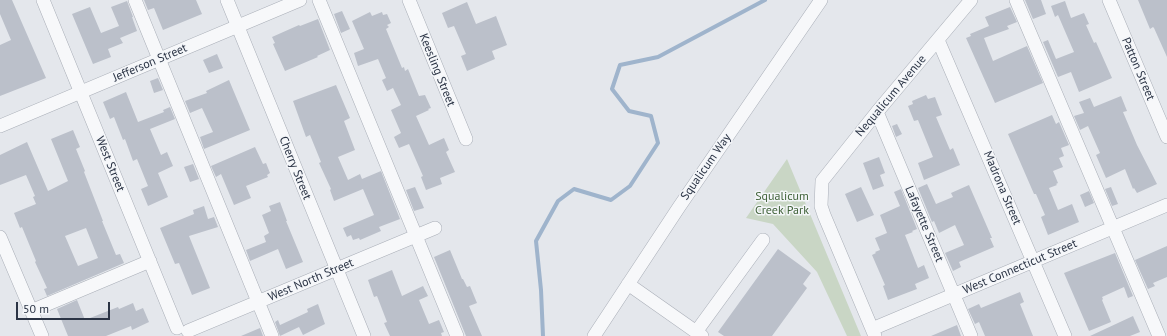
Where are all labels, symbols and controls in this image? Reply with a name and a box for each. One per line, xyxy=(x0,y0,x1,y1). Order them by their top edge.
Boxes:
street label: Keesling Street xyxy=(416,31,458,109)
street label: Patton Street xyxy=(1118,35,1158,103)
street label: Jefferson Street xyxy=(111,41,189,85)
street label: Nequalicum Avenue xyxy=(853,52,929,140)
street label: Squalicum Way xyxy=(678,131,734,203)
street label: West Street xyxy=(92,134,128,194)
street label: Cherry Street xyxy=(276,134,314,202)
street label: Madrona Street xyxy=(980,149,1024,227)
street label: Lafayette Street xyxy=(902,184,946,264)
park label: Squalicum Creek Park xyxy=(755,190,809,218)
street label: West Connecticut Street xyxy=(961,236,1079,298)
street label: West North Street xyxy=(266,256,356,304)
scale bar xyxy=(18,294,112,320)
text: 50 m xyxy=(23,301,49,316)

